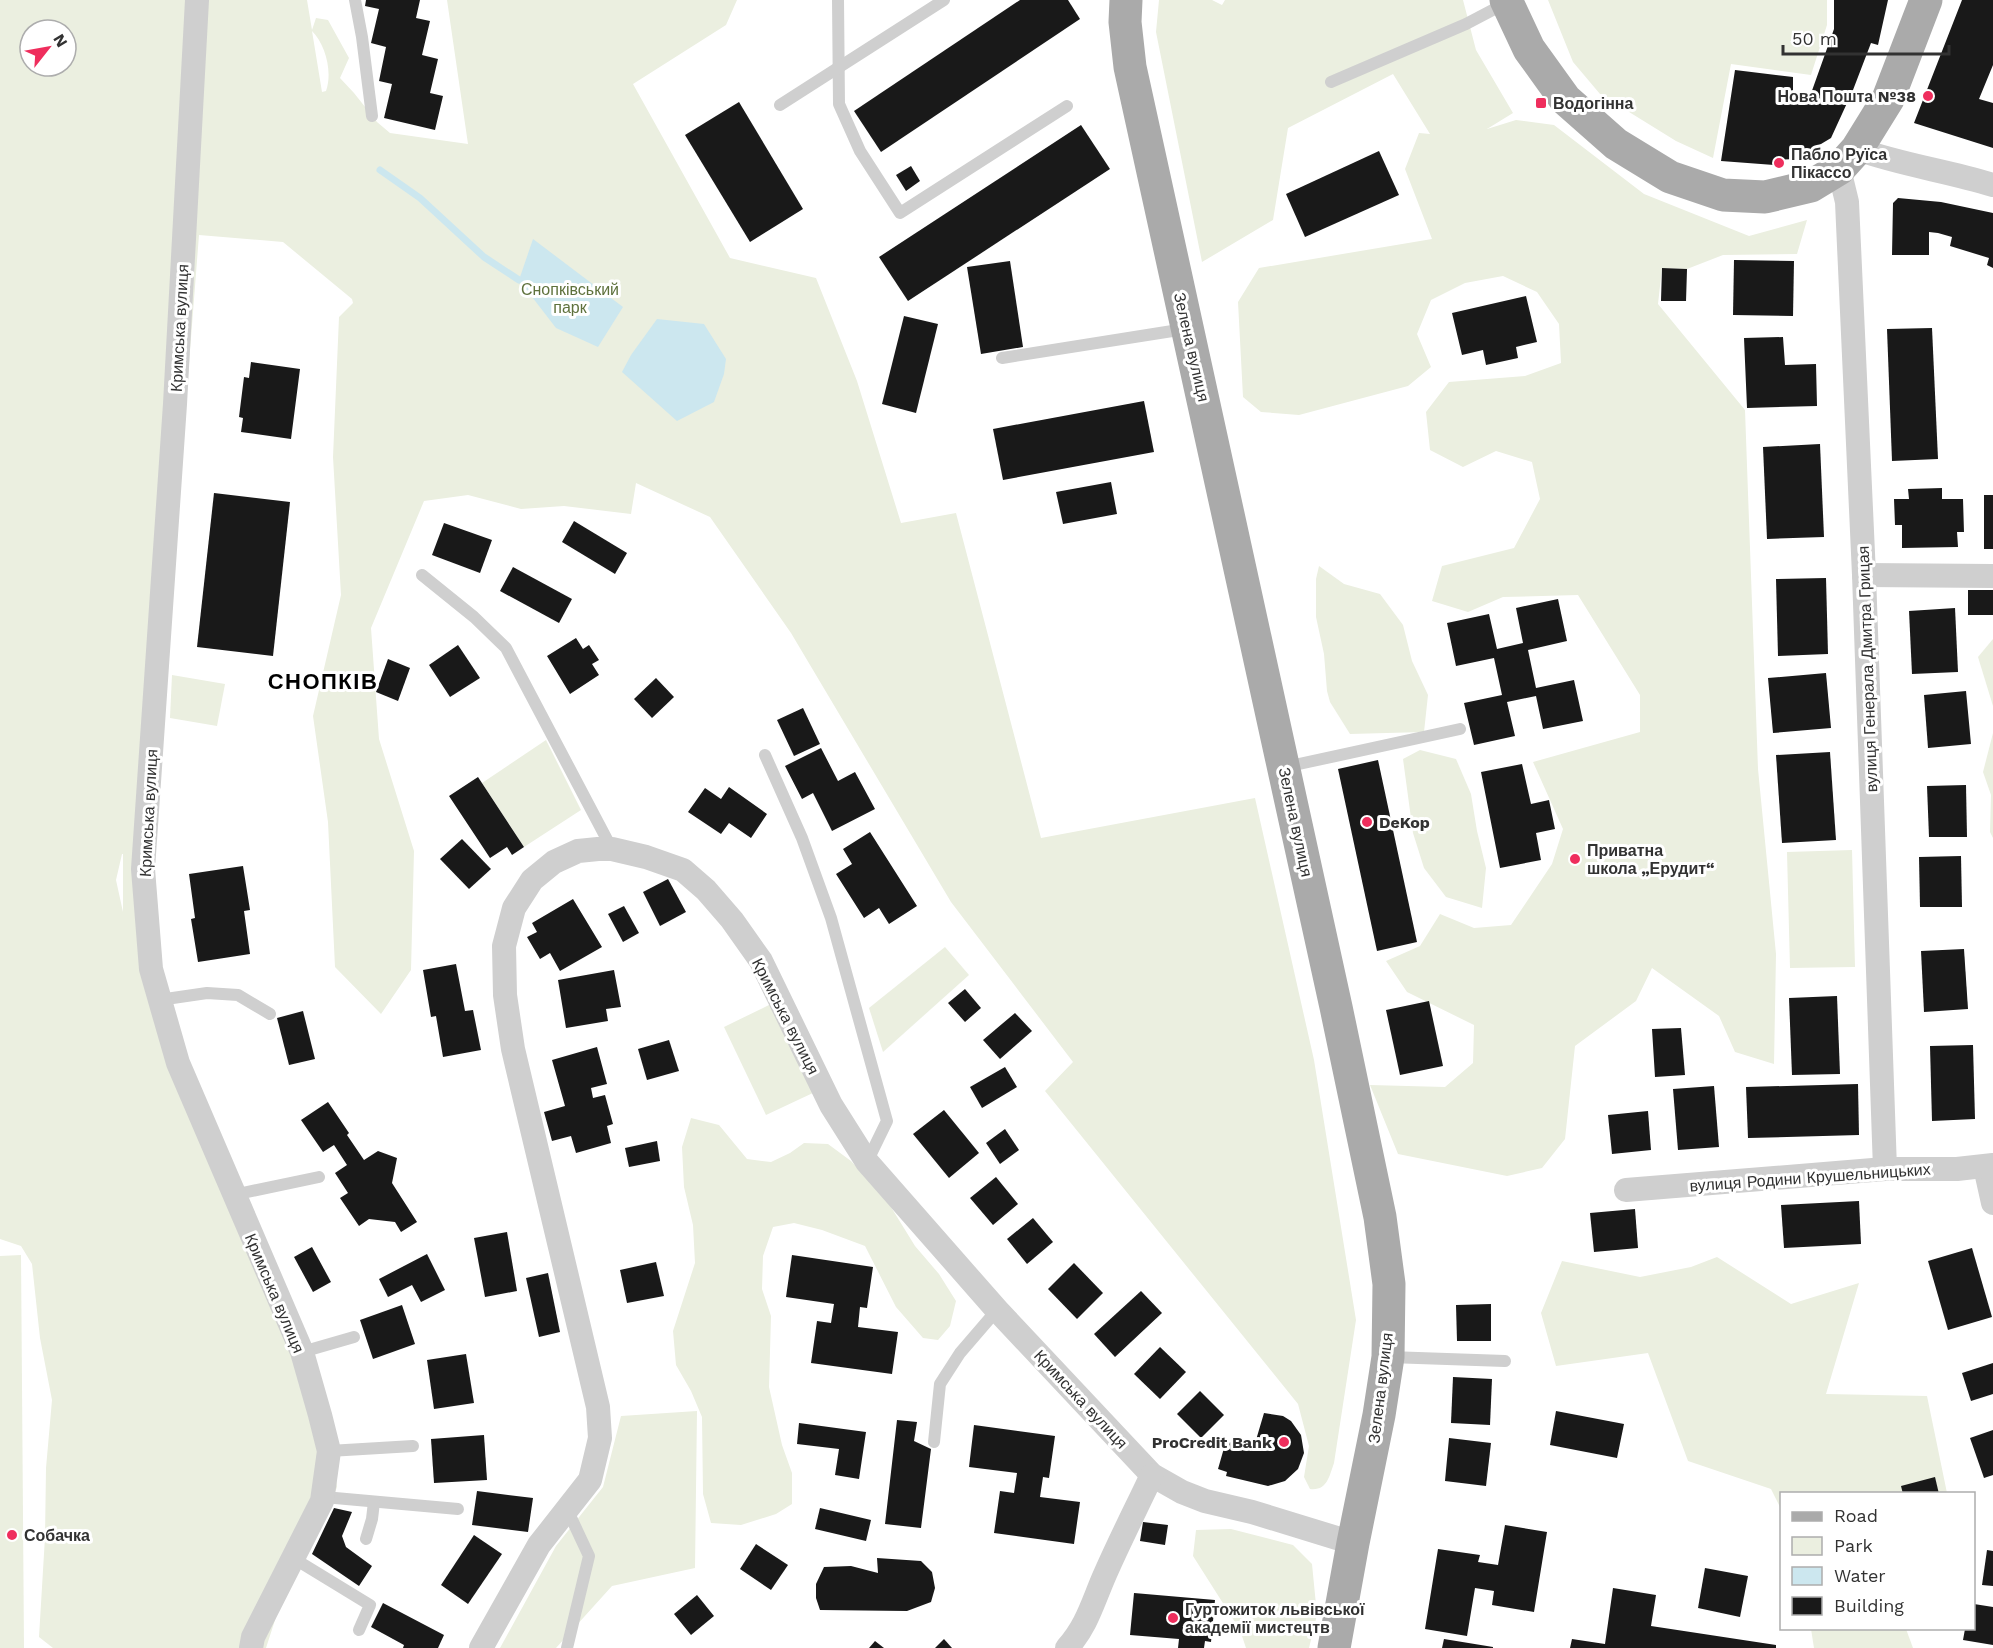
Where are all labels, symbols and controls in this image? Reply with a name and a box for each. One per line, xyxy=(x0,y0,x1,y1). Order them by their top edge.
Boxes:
north arrow xyxy=(18,18,78,78)
scale bar xyxy=(1783,18,1950,56)
text: 50 m xyxy=(1792,28,1837,49)
text: N xyxy=(49,31,72,51)
place label: Нова Пошта №38 xyxy=(1778,87,1916,106)
marker: Нова Пошта №38 xyxy=(1921,89,1935,103)
place label: Водогінна xyxy=(1553,94,1633,113)
marker: Водогінна xyxy=(1534,96,1548,110)
place label: Пабло Руїса Пікассо xyxy=(1791,145,1887,182)
marker: Пабло Руїса Пікассо xyxy=(1772,156,1786,170)
street label: Кримська вулиця xyxy=(167,264,192,392)
park label: Снопківський парк xyxy=(521,280,619,317)
street label: Зелена вулиця xyxy=(1170,291,1213,404)
street label: вулиця Генерала Дмитра Грицая xyxy=(1854,545,1881,793)
district label: СНОПКІВ xyxy=(268,669,378,694)
street label: Кримська вулиця xyxy=(136,749,161,877)
street label: Зелена вулиця xyxy=(1275,766,1316,879)
place label: DeKop xyxy=(1379,813,1430,832)
marker: DeKop xyxy=(1360,815,1374,829)
place label: Приватна школа „Ерудит“ xyxy=(1587,841,1715,878)
marker: Приватна школа „Ерудит“ xyxy=(1568,852,1582,866)
street label: Кримська вулиця xyxy=(748,955,823,1078)
street label: вулиця Родини Крушельницьких xyxy=(1689,1160,1931,1195)
street label: Кримська вулиця xyxy=(241,1231,308,1356)
street label: Зелена вулиця xyxy=(1364,1332,1397,1444)
street label: Кримська вулиця xyxy=(1030,1346,1131,1453)
place label: ProCredit Bank xyxy=(1152,1433,1272,1452)
marker: ProCredit Bank xyxy=(1277,1435,1291,1449)
legend xyxy=(1780,1492,1975,1630)
text: Road xyxy=(1834,1505,1878,1526)
place label: Собачка xyxy=(24,1526,90,1545)
marker: Собачка xyxy=(5,1528,19,1542)
text: Park xyxy=(1834,1535,1873,1556)
text: Water xyxy=(1834,1565,1886,1586)
text: Building xyxy=(1834,1595,1904,1616)
place label: Гуртожиток львівської академії мистецтв xyxy=(1185,1600,1365,1637)
marker: Гуртожиток львівської академії мистецтв xyxy=(1166,1611,1180,1625)

